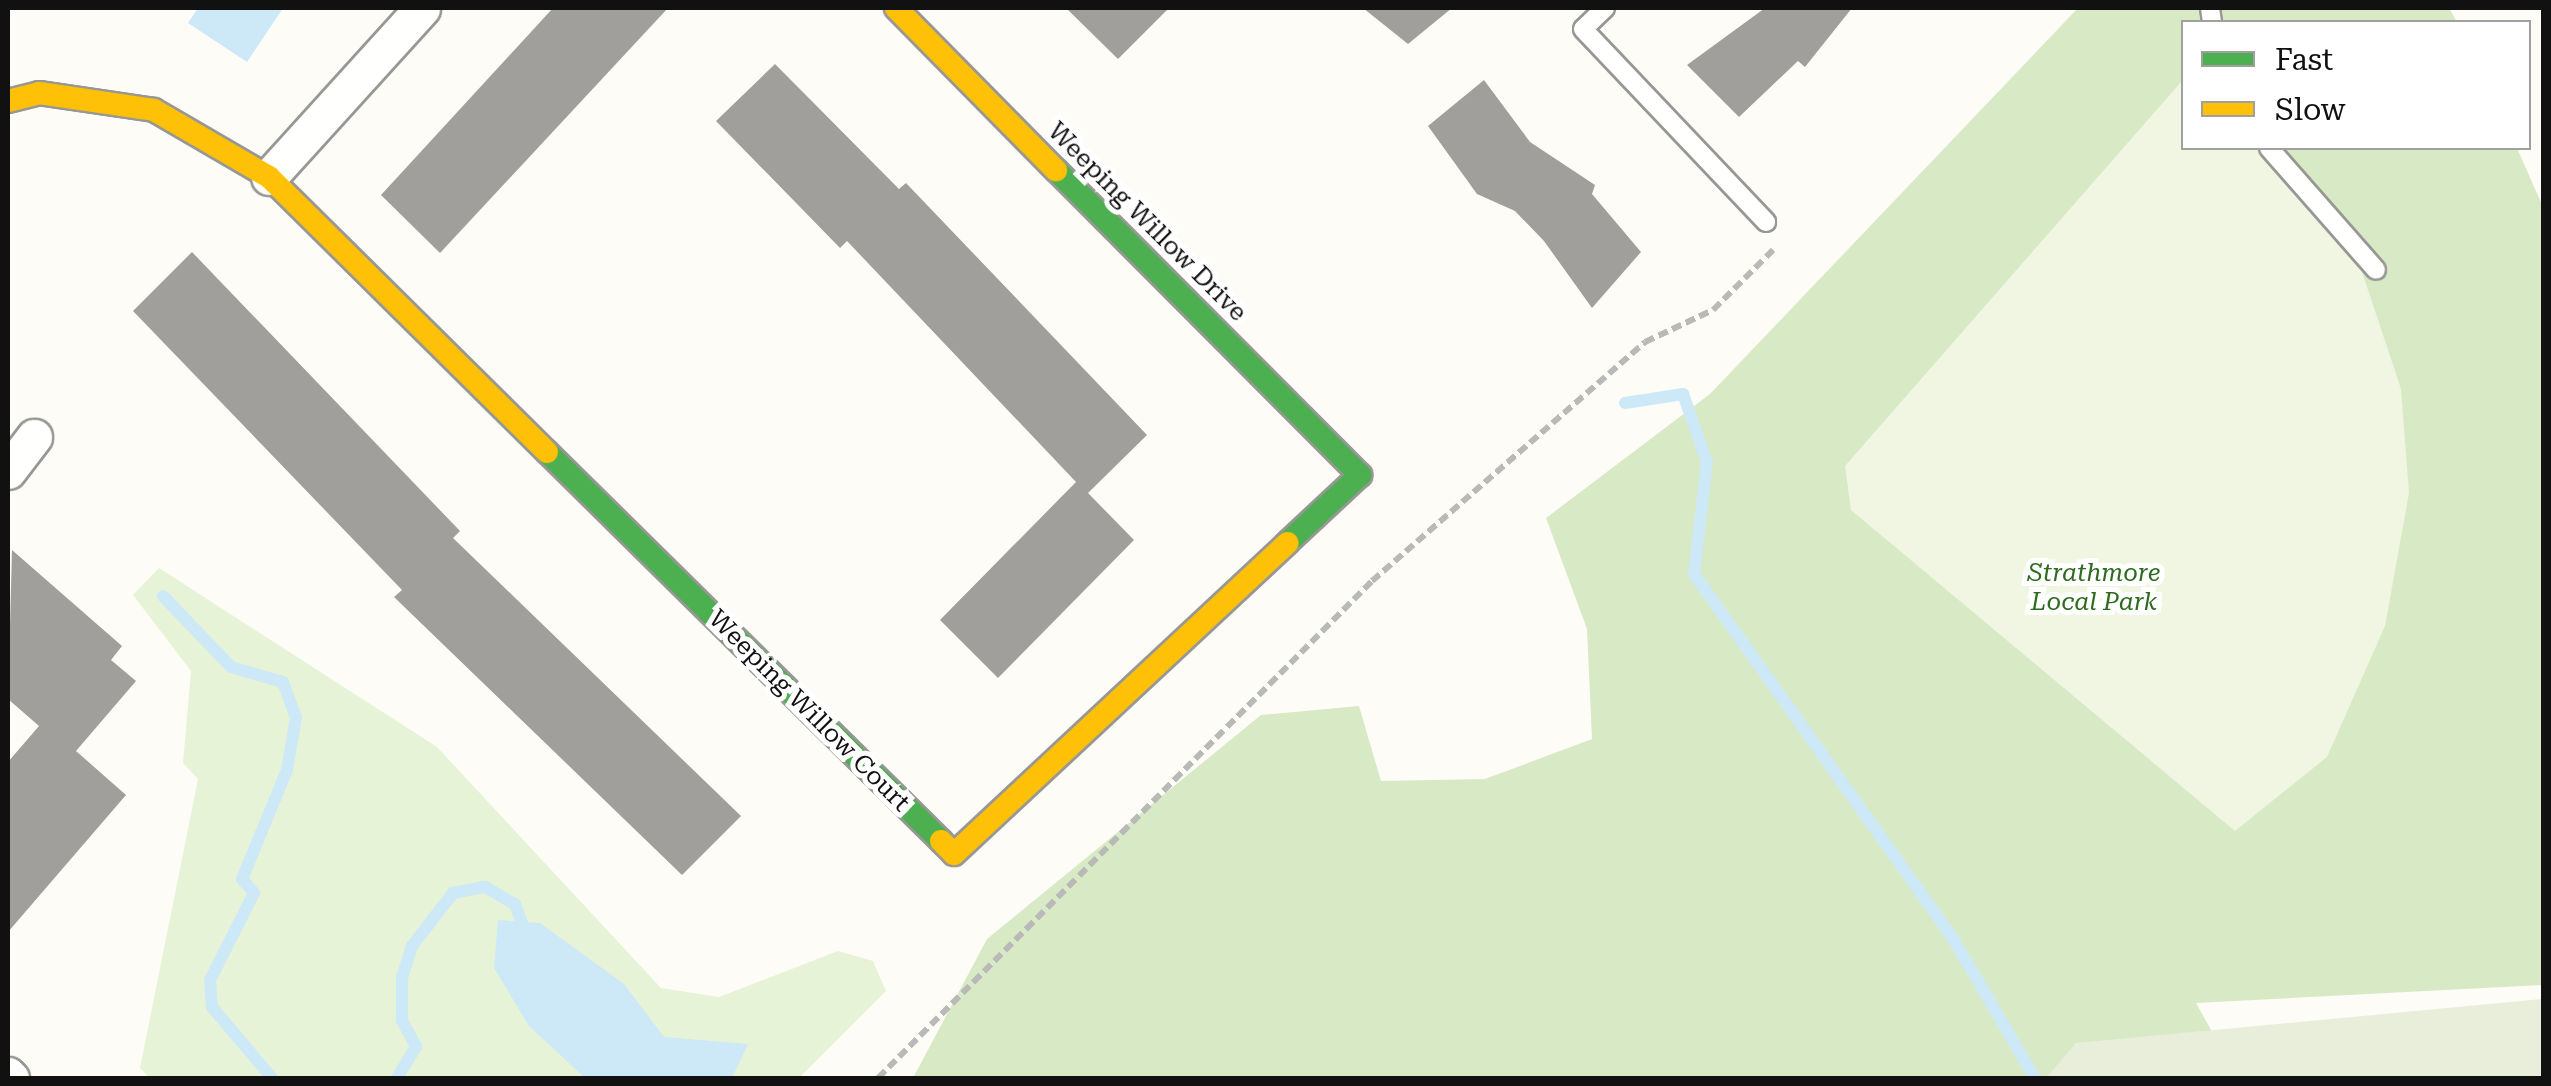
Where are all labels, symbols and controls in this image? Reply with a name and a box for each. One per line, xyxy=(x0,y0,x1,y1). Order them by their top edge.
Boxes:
legend xyxy=(2181,20,2531,150)
text: Fast xyxy=(2275,42,2333,77)
text: Slow xyxy=(2275,92,2346,127)
street label: Weeping Willow Drive xyxy=(1041,116,1253,328)
park label: Strathmore Local Park xyxy=(2028,559,2160,618)
street label: Weeping Willow Court xyxy=(702,604,916,818)

